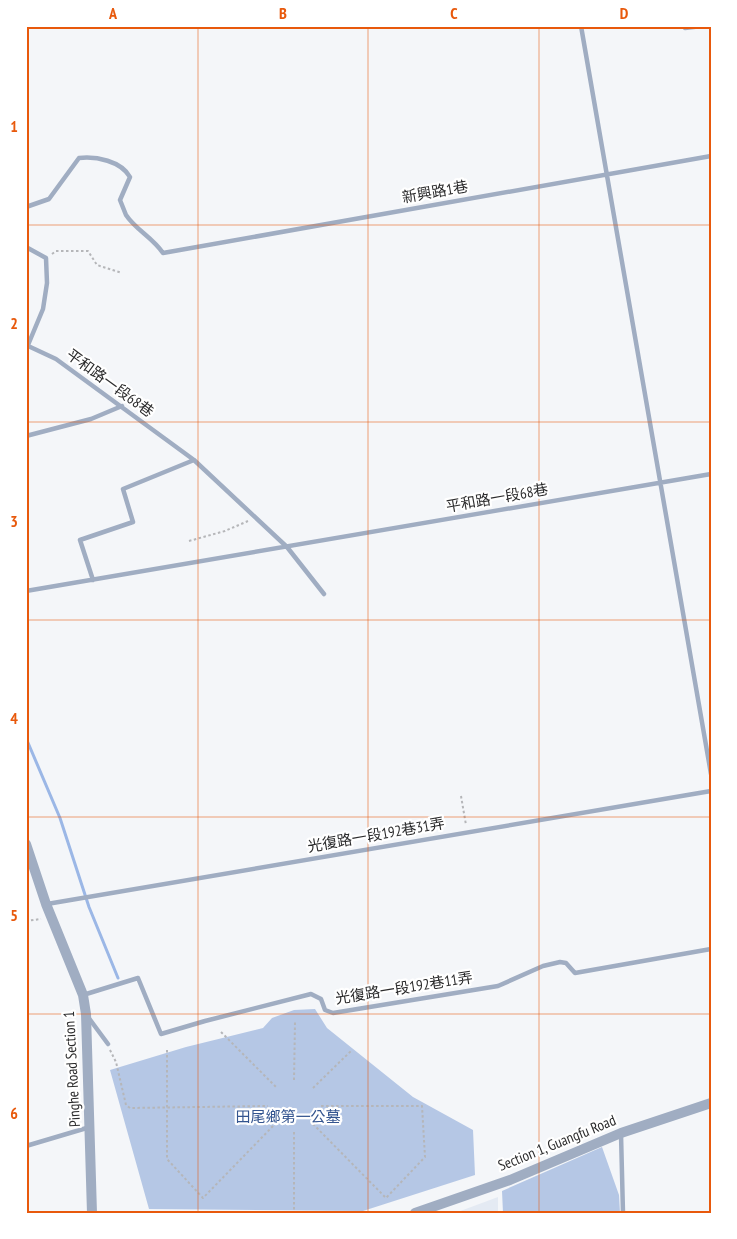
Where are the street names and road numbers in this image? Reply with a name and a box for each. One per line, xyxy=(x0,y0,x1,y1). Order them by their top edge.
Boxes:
street label: 新興路1巷 xyxy=(400,176,469,207)
street label: 平和路一段68巷 xyxy=(63,344,158,421)
street label: 平和路一段68巷 xyxy=(444,479,550,516)
street label: 光復路一段192巷31弄 xyxy=(306,813,446,856)
street label: 光復路一段192巷11弄 xyxy=(334,967,474,1008)
street label: Pinghe Road Section 1 xyxy=(59,1011,84,1127)
street label: Section 1, Guangfu Road xyxy=(495,1110,618,1175)

